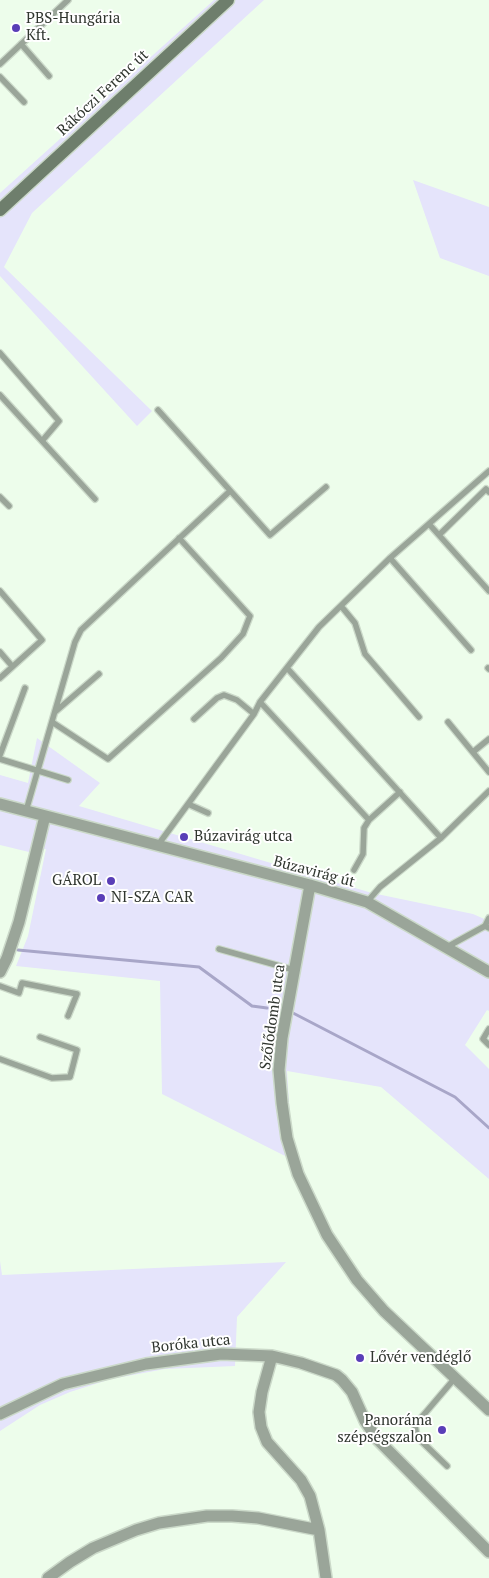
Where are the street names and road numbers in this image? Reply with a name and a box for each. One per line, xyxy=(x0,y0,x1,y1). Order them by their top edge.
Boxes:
street label: Rákóczi Ferenc út xyxy=(54,46,152,140)
street label: Búzavirág út xyxy=(271,852,357,892)
street label: Szőlődomb utca xyxy=(257,963,289,1071)
street label: Boróka utca xyxy=(151,1331,231,1357)

